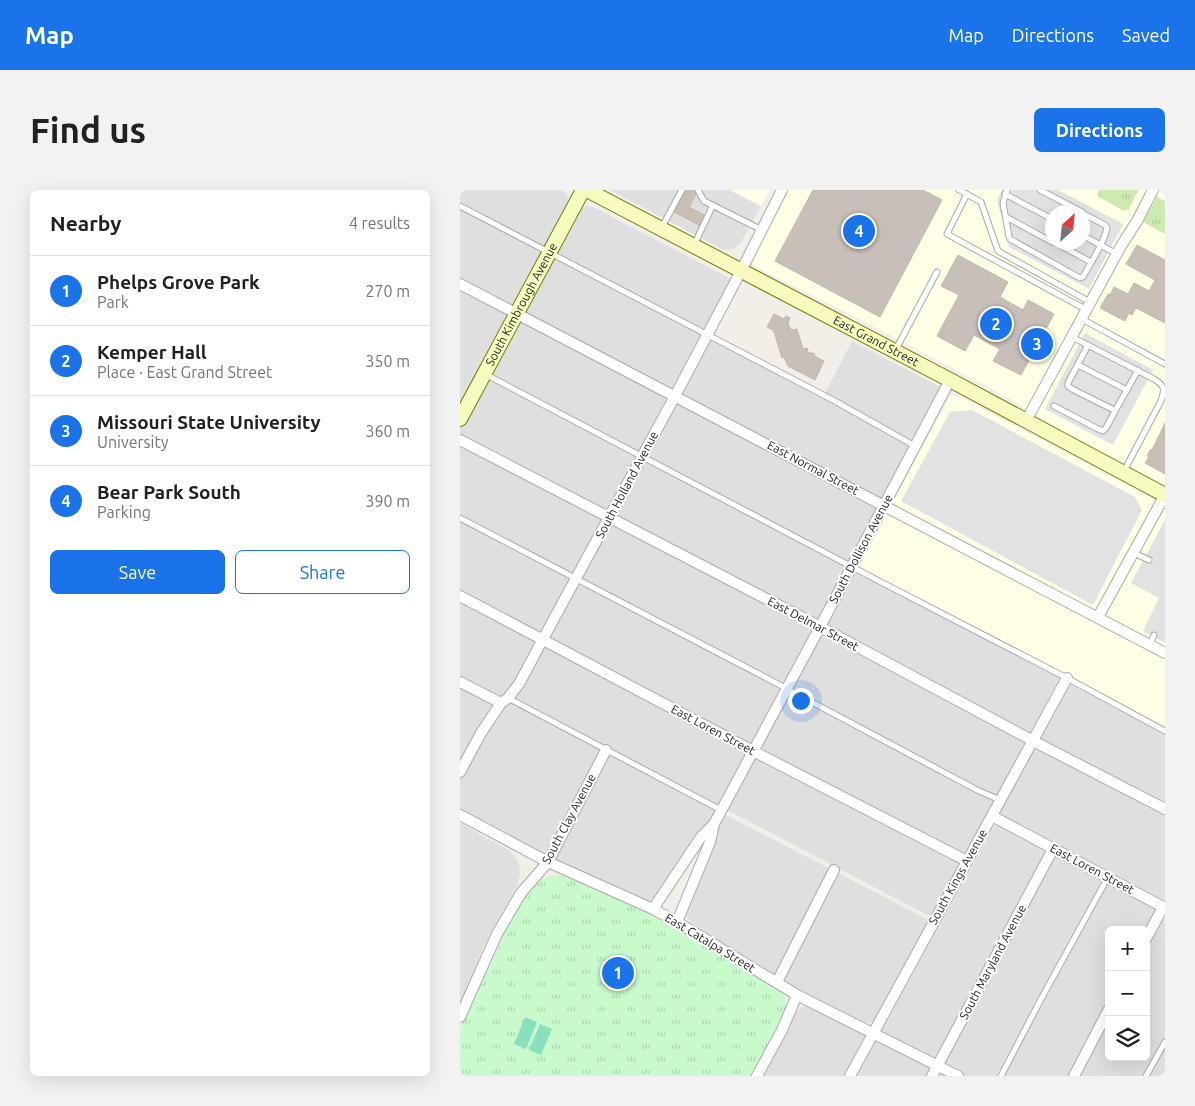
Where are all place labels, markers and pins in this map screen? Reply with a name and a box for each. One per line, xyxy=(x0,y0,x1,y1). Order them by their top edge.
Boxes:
pin: 4 xyxy=(843,212,875,250)
pin: 2 xyxy=(980,305,1012,343)
pin: 3 xyxy=(1021,325,1053,363)
pin: 1 xyxy=(602,954,634,992)

